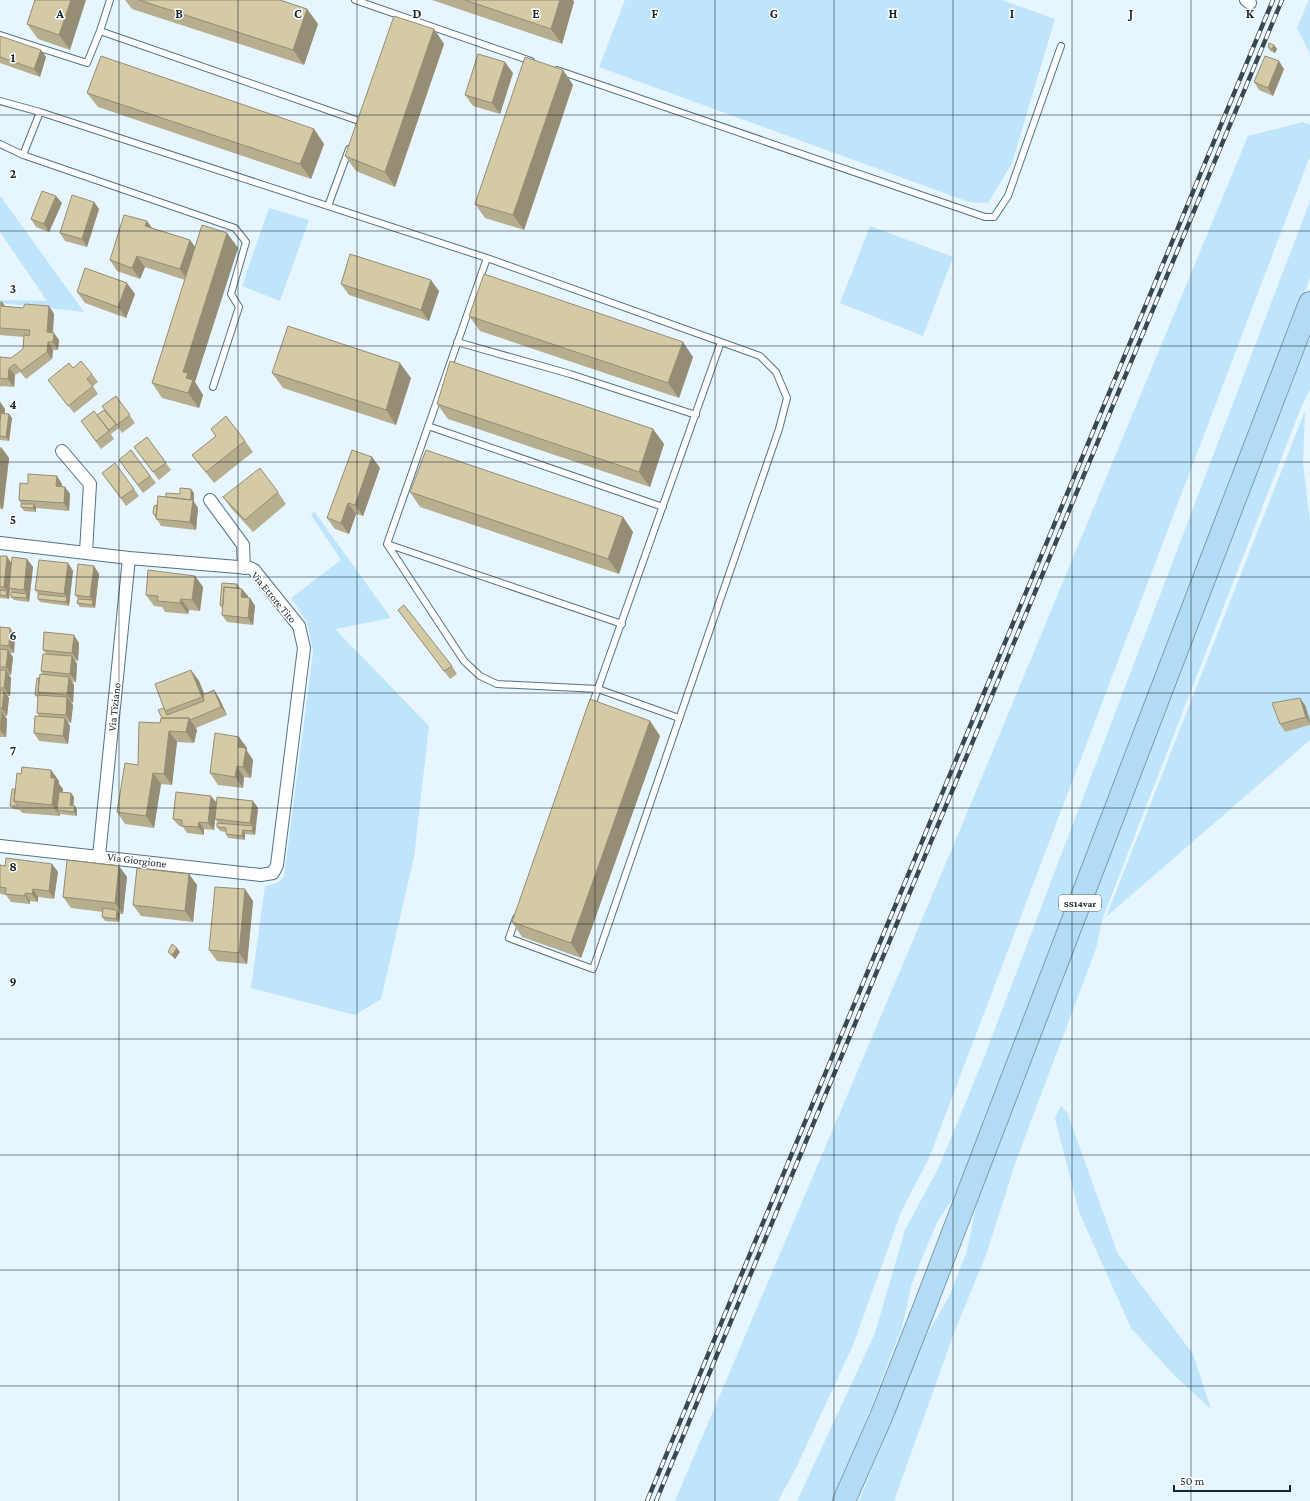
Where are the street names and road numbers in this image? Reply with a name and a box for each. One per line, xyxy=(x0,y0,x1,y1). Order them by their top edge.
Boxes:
street label: Via Ettore Tito xyxy=(249,569,299,625)
street label: Via Tiziano xyxy=(105,681,123,732)
street label: Via Giorgione xyxy=(107,850,167,871)
road number: SS14var xyxy=(1059,895,1101,911)

